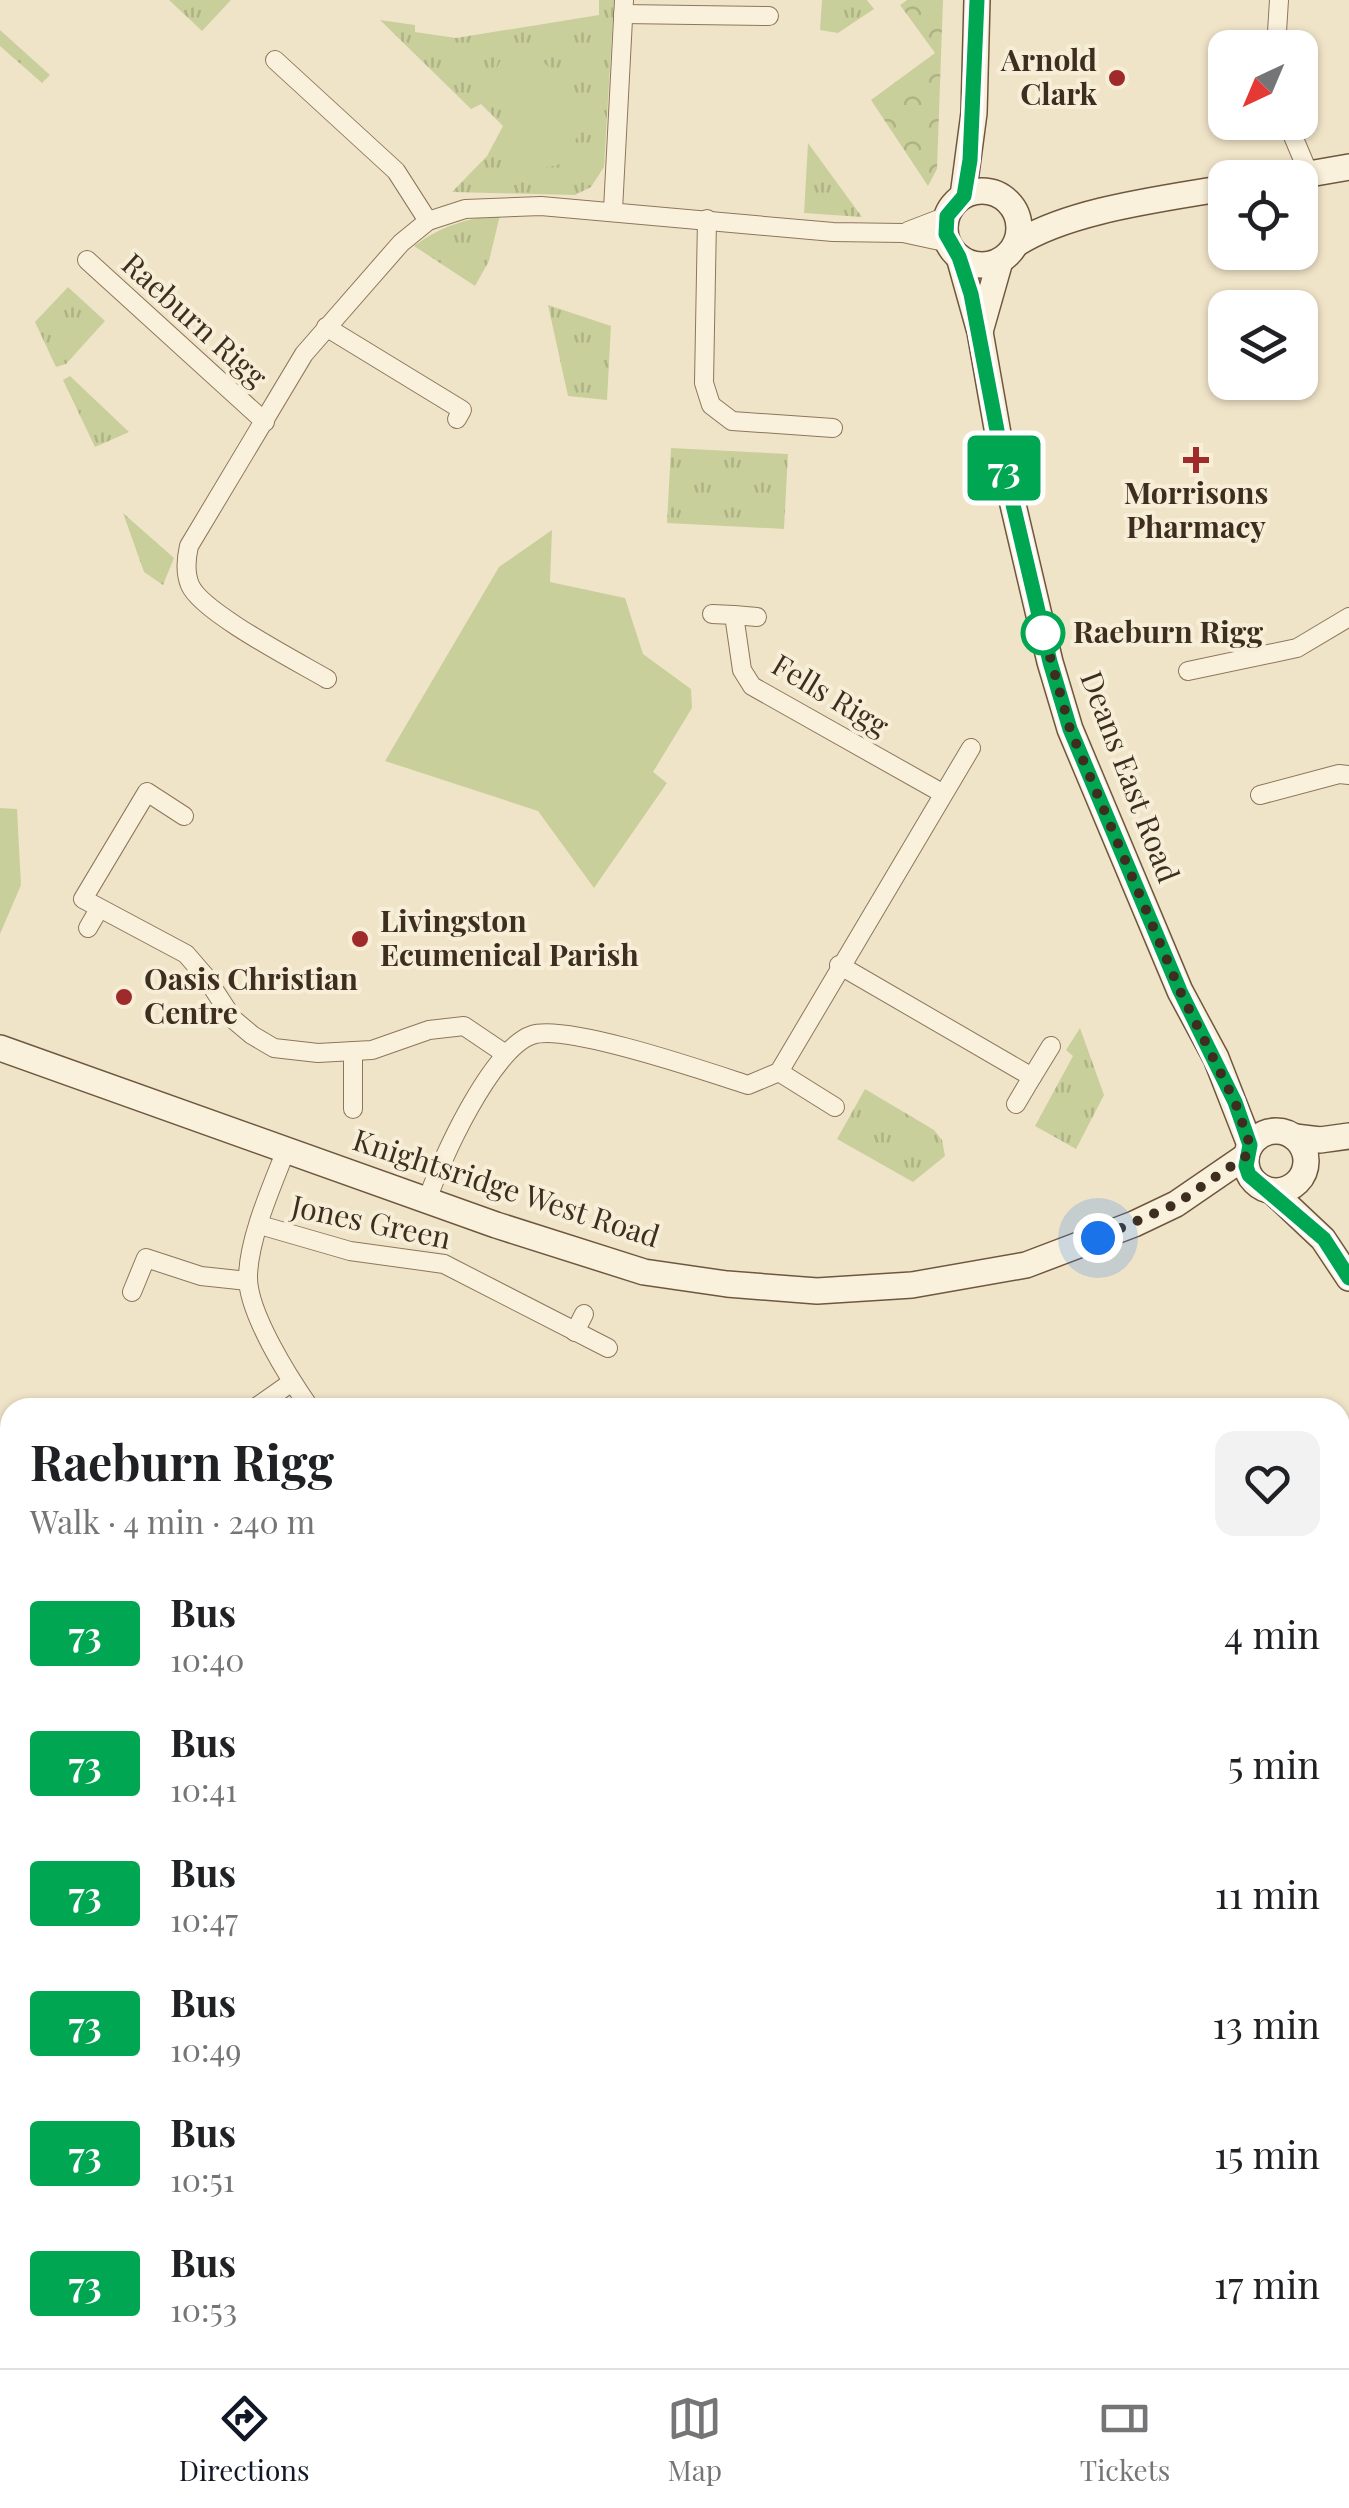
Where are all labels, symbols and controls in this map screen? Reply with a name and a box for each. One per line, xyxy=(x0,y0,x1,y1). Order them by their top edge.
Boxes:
north arrow xyxy=(1208,30,1318,140)
map controls xyxy=(1208,30,1318,400)
place label: Arnold Clark xyxy=(1000,39,1097,113)
marker: Arnold Clark xyxy=(1106,67,1128,89)
button: locate xyxy=(1208,160,1318,270)
street label: Raeburn Rigg xyxy=(114,244,277,396)
button: layers xyxy=(1208,290,1318,400)
line badge: 73 xyxy=(959,436,1049,500)
text: 73 xyxy=(987,445,1021,492)
marker: Morrisons Pharmacy xyxy=(1185,449,1207,471)
place label: Morrisons Pharmacy xyxy=(1124,472,1268,546)
place label: Raeburn Rigg xyxy=(1073,611,1263,651)
marker: Raeburn Rigg xyxy=(1022,612,1064,654)
street label: Fells Rigg xyxy=(765,644,897,745)
street label: Deans East Road xyxy=(1072,665,1190,888)
place label: Livingston Ecumenical Parish xyxy=(380,900,639,974)
marker: Livingston Ecumenical Parish xyxy=(349,928,371,950)
place label: Oasis Christian Centre xyxy=(144,958,359,1032)
marker: Oasis Christian Centre xyxy=(113,986,135,1008)
street label: Knightsridge West Road xyxy=(348,1119,665,1256)
street label: Jones Green xyxy=(287,1184,455,1257)
your location xyxy=(1073,1213,1123,1263)
text: Raeburn Rigg xyxy=(30,1429,334,1493)
button: heart xyxy=(1215,1431,1320,1536)
text: Walk · 4 min · 240 m xyxy=(30,1499,315,1542)
text: Bus xyxy=(170,1586,236,1637)
text: 4 min xyxy=(1224,1608,1320,1659)
text: 73 xyxy=(68,1610,102,1657)
text: 10:40 xyxy=(170,1637,245,1680)
text: Bus xyxy=(170,1716,236,1767)
text: 5 min xyxy=(1228,1738,1320,1789)
text: 73 xyxy=(68,1740,102,1787)
text: 10:41 xyxy=(170,1767,237,1810)
text: Bus xyxy=(170,1846,236,1897)
text: 11 min xyxy=(1215,1868,1320,1919)
text: 73 xyxy=(68,1870,102,1917)
text: 10:47 xyxy=(170,1897,238,1940)
text: Bus xyxy=(170,1976,236,2027)
text: 13 min xyxy=(1212,1998,1320,2049)
text: 73 xyxy=(68,2000,102,2047)
text: 10:49 xyxy=(170,2027,242,2070)
text: Bus xyxy=(170,2106,236,2157)
text: 15 min xyxy=(1214,2128,1320,2179)
text: 73 xyxy=(68,2130,102,2177)
text: 10:51 xyxy=(170,2157,235,2200)
text: Bus xyxy=(170,2236,236,2287)
text: 17 min xyxy=(1214,2258,1320,2309)
text: 73 xyxy=(68,2260,102,2307)
text: 10:53 xyxy=(170,2287,237,2330)
tab: Directions xyxy=(179,2391,310,2488)
tab: Map xyxy=(667,2391,722,2488)
tab: Tickets xyxy=(1080,2391,1170,2488)

